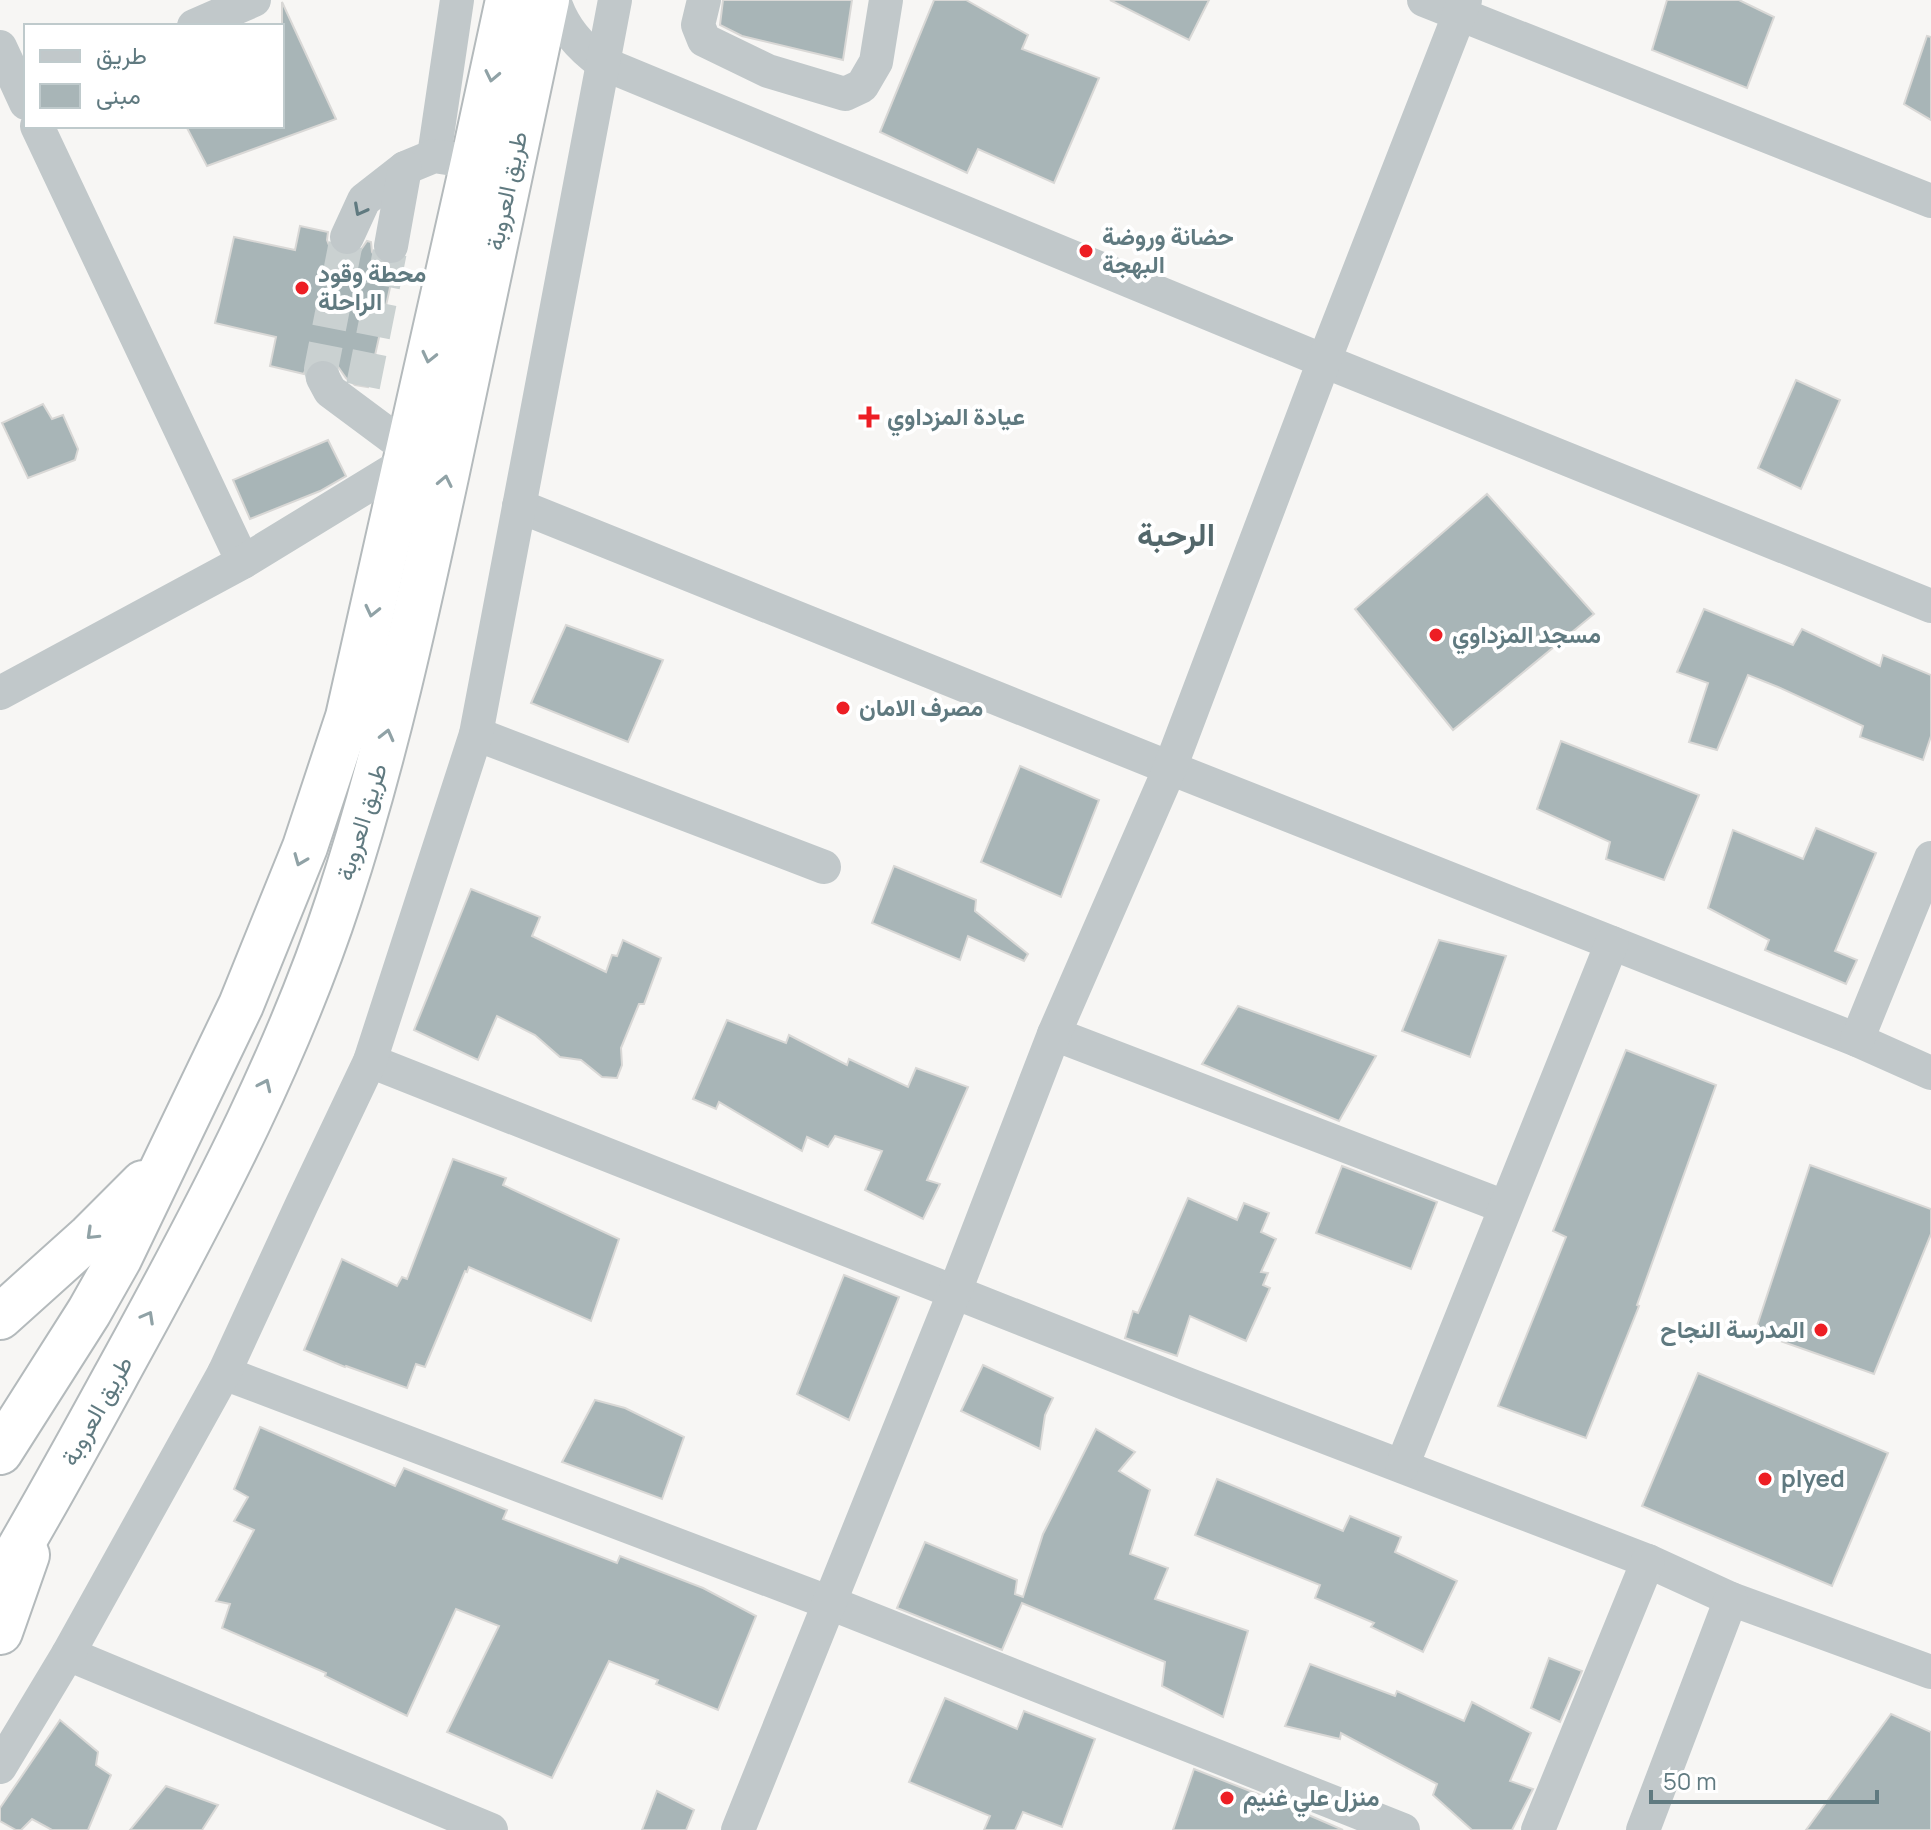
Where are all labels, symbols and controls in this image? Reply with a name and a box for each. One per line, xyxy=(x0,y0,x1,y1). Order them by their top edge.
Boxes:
legend xyxy=(24,24,284,128)
text: طريق xyxy=(96,38,147,71)
one-way arrow xyxy=(484,69,501,83)
text: مبنى xyxy=(96,78,141,111)
street label: طريق العروبة xyxy=(477,128,534,253)
one-way arrow xyxy=(355,202,370,216)
place label: حضانة وروضة البهجة xyxy=(1102,219,1234,280)
marker: حضانة وروضة البهجة xyxy=(1077,242,1095,260)
place label: محطة وقود الراحلة xyxy=(318,256,426,317)
marker: محطة وقود الراحلة xyxy=(293,279,311,297)
one-way arrow xyxy=(421,350,438,364)
place label: عيادة المزداوي xyxy=(887,399,1025,437)
marker: عيادة المزداوي xyxy=(858,406,880,428)
one-way arrow xyxy=(436,475,453,489)
district label: الرحبة xyxy=(1137,512,1215,556)
one-way arrow xyxy=(364,604,381,617)
place label: مسجد المزداوي xyxy=(1452,617,1601,655)
marker: مسجد المزداوي xyxy=(1427,626,1445,644)
place label: مصرف الامان xyxy=(859,690,983,723)
marker: مصرف الامان xyxy=(834,699,852,717)
one-way arrow xyxy=(378,728,395,742)
street label: طريق العروبة xyxy=(327,759,394,884)
one-way arrow xyxy=(293,852,309,866)
one-way arrow xyxy=(255,1079,271,1094)
one-way arrow xyxy=(87,1224,101,1239)
one-way arrow xyxy=(138,1312,154,1326)
place label: المدرسة النجاح xyxy=(1660,1312,1805,1346)
marker: المدرسة النجاح xyxy=(1812,1321,1830,1339)
street label: طريق العروبة xyxy=(52,1349,139,1471)
place label: plyed xyxy=(1781,1461,1845,1494)
marker: plyed xyxy=(1756,1470,1774,1488)
scale bar xyxy=(1651,1754,1877,1804)
text: 50 m xyxy=(1663,1764,1717,1797)
place label: منزل علي غنيم xyxy=(1243,1780,1380,1818)
marker: منزل علي غنيم xyxy=(1218,1789,1236,1807)

